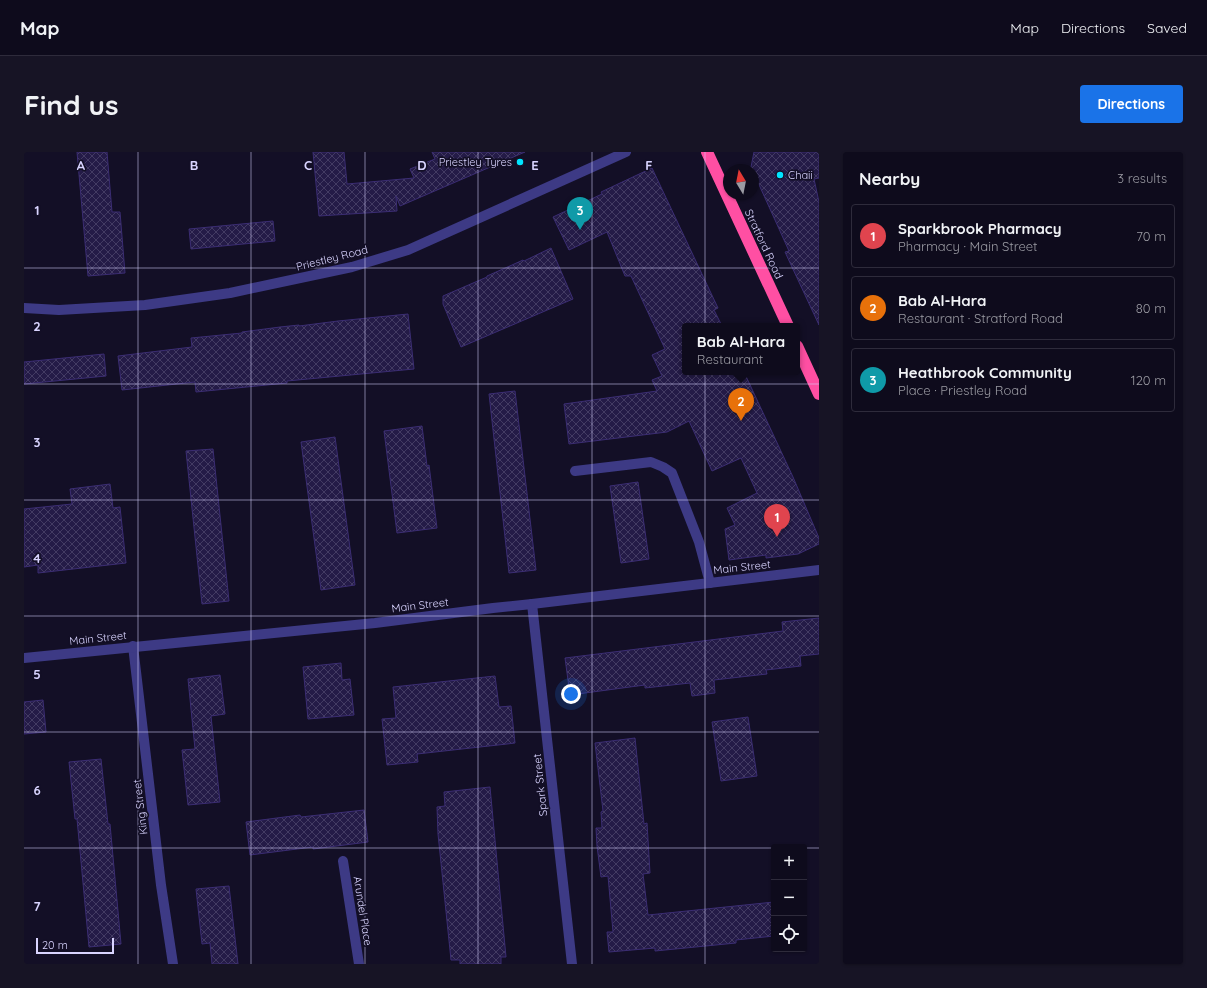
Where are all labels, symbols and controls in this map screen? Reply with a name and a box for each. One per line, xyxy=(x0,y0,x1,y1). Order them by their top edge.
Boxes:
text: Map xyxy=(20,16,59,40)
text: Map xyxy=(1010,19,1039,37)
text: Directions xyxy=(1061,19,1125,37)
text: Saved xyxy=(1147,19,1187,37)
button: Directions xyxy=(1080,85,1183,123)
text: Find us xyxy=(24,87,118,122)
place label: Priestley Tyres xyxy=(439,155,512,169)
text: A xyxy=(77,157,86,173)
text: B xyxy=(190,157,198,173)
text: C xyxy=(304,157,312,173)
text: D xyxy=(417,157,427,173)
marker: Priestley Tyres xyxy=(515,157,525,167)
text: E xyxy=(531,157,539,173)
text: F xyxy=(645,157,653,173)
north arrow xyxy=(723,164,759,200)
place label: Chaii xyxy=(788,168,813,182)
text: Nearby xyxy=(859,168,920,189)
marker: Chaii xyxy=(775,170,785,180)
text: 3 results xyxy=(1117,170,1167,186)
pin: 3 xyxy=(567,197,593,230)
text: 1 xyxy=(34,202,40,218)
street label: Stratford Road xyxy=(742,207,786,281)
text: Sparkbrook Pharmacy xyxy=(898,219,1061,238)
text: 1 xyxy=(870,228,876,244)
text: 70 m xyxy=(1136,228,1166,244)
text: Pharmacy · Main Street xyxy=(898,238,1038,254)
street label: Priestley Road xyxy=(295,242,369,274)
text: Bab Al-Hara xyxy=(898,291,986,310)
text: 2 xyxy=(869,300,877,316)
text: 80 m xyxy=(1136,300,1166,316)
text: Restaurant · Stratford Road xyxy=(898,310,1063,326)
text: 2 xyxy=(33,318,41,334)
popup xyxy=(682,323,800,375)
text: Bab Al-Hara xyxy=(697,332,785,351)
text: Restaurant xyxy=(697,351,763,367)
text: Heathbrook Community xyxy=(898,363,1072,382)
text: 3 xyxy=(870,372,876,388)
text: 120 m xyxy=(1131,372,1166,388)
text: Place · Priestley Road xyxy=(898,382,1027,398)
pin: 2 xyxy=(728,388,754,421)
text: 3 xyxy=(34,434,41,450)
pin: 1 xyxy=(764,504,790,537)
text: 4 xyxy=(33,550,41,566)
street label: Main Street xyxy=(713,557,772,577)
street label: Main Street xyxy=(391,595,450,615)
street label: Main Street xyxy=(69,628,128,648)
text: 5 xyxy=(33,666,41,682)
your location xyxy=(561,684,581,704)
street label: Spark Street xyxy=(530,753,550,817)
street label: King Street xyxy=(130,778,150,836)
text: 6 xyxy=(33,782,41,798)
map controls xyxy=(771,844,807,952)
button: + xyxy=(771,844,807,880)
street label: Arundel Place xyxy=(351,875,375,947)
button: − xyxy=(771,880,807,916)
text: 7 xyxy=(33,898,41,914)
button: locate xyxy=(771,916,807,952)
scale bar xyxy=(36,936,114,955)
text: 20 m xyxy=(42,938,68,952)

